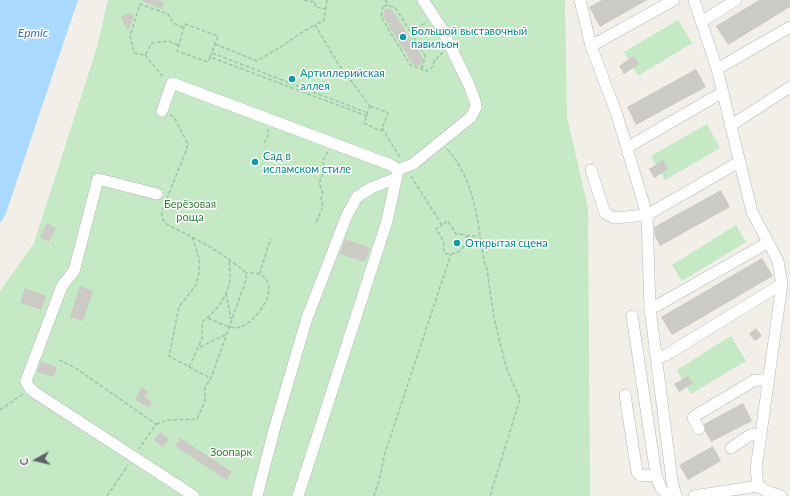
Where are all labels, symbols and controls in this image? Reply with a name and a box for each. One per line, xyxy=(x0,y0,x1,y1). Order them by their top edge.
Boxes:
place label: Большой выставочный павильон xyxy=(411,24,527,50)
water label: Ертіс xyxy=(18,26,48,40)
marker: Большой выставочный павильон xyxy=(398,32,408,42)
place label: Артиллерийская аллея xyxy=(300,66,385,92)
marker: Артиллерийская аллея xyxy=(287,74,297,84)
place label: Сад в исламском стиле xyxy=(263,149,351,175)
marker: Сад в исламском стиле xyxy=(250,157,260,167)
park label: Берёзовая роща xyxy=(164,197,216,223)
place label: Открытая сцена xyxy=(465,236,548,250)
marker: Открытая сцена xyxy=(452,238,462,248)
north arrow xyxy=(16,440,56,480)
park label: Зоопарк xyxy=(210,445,252,459)
text: С xyxy=(17,457,31,466)

